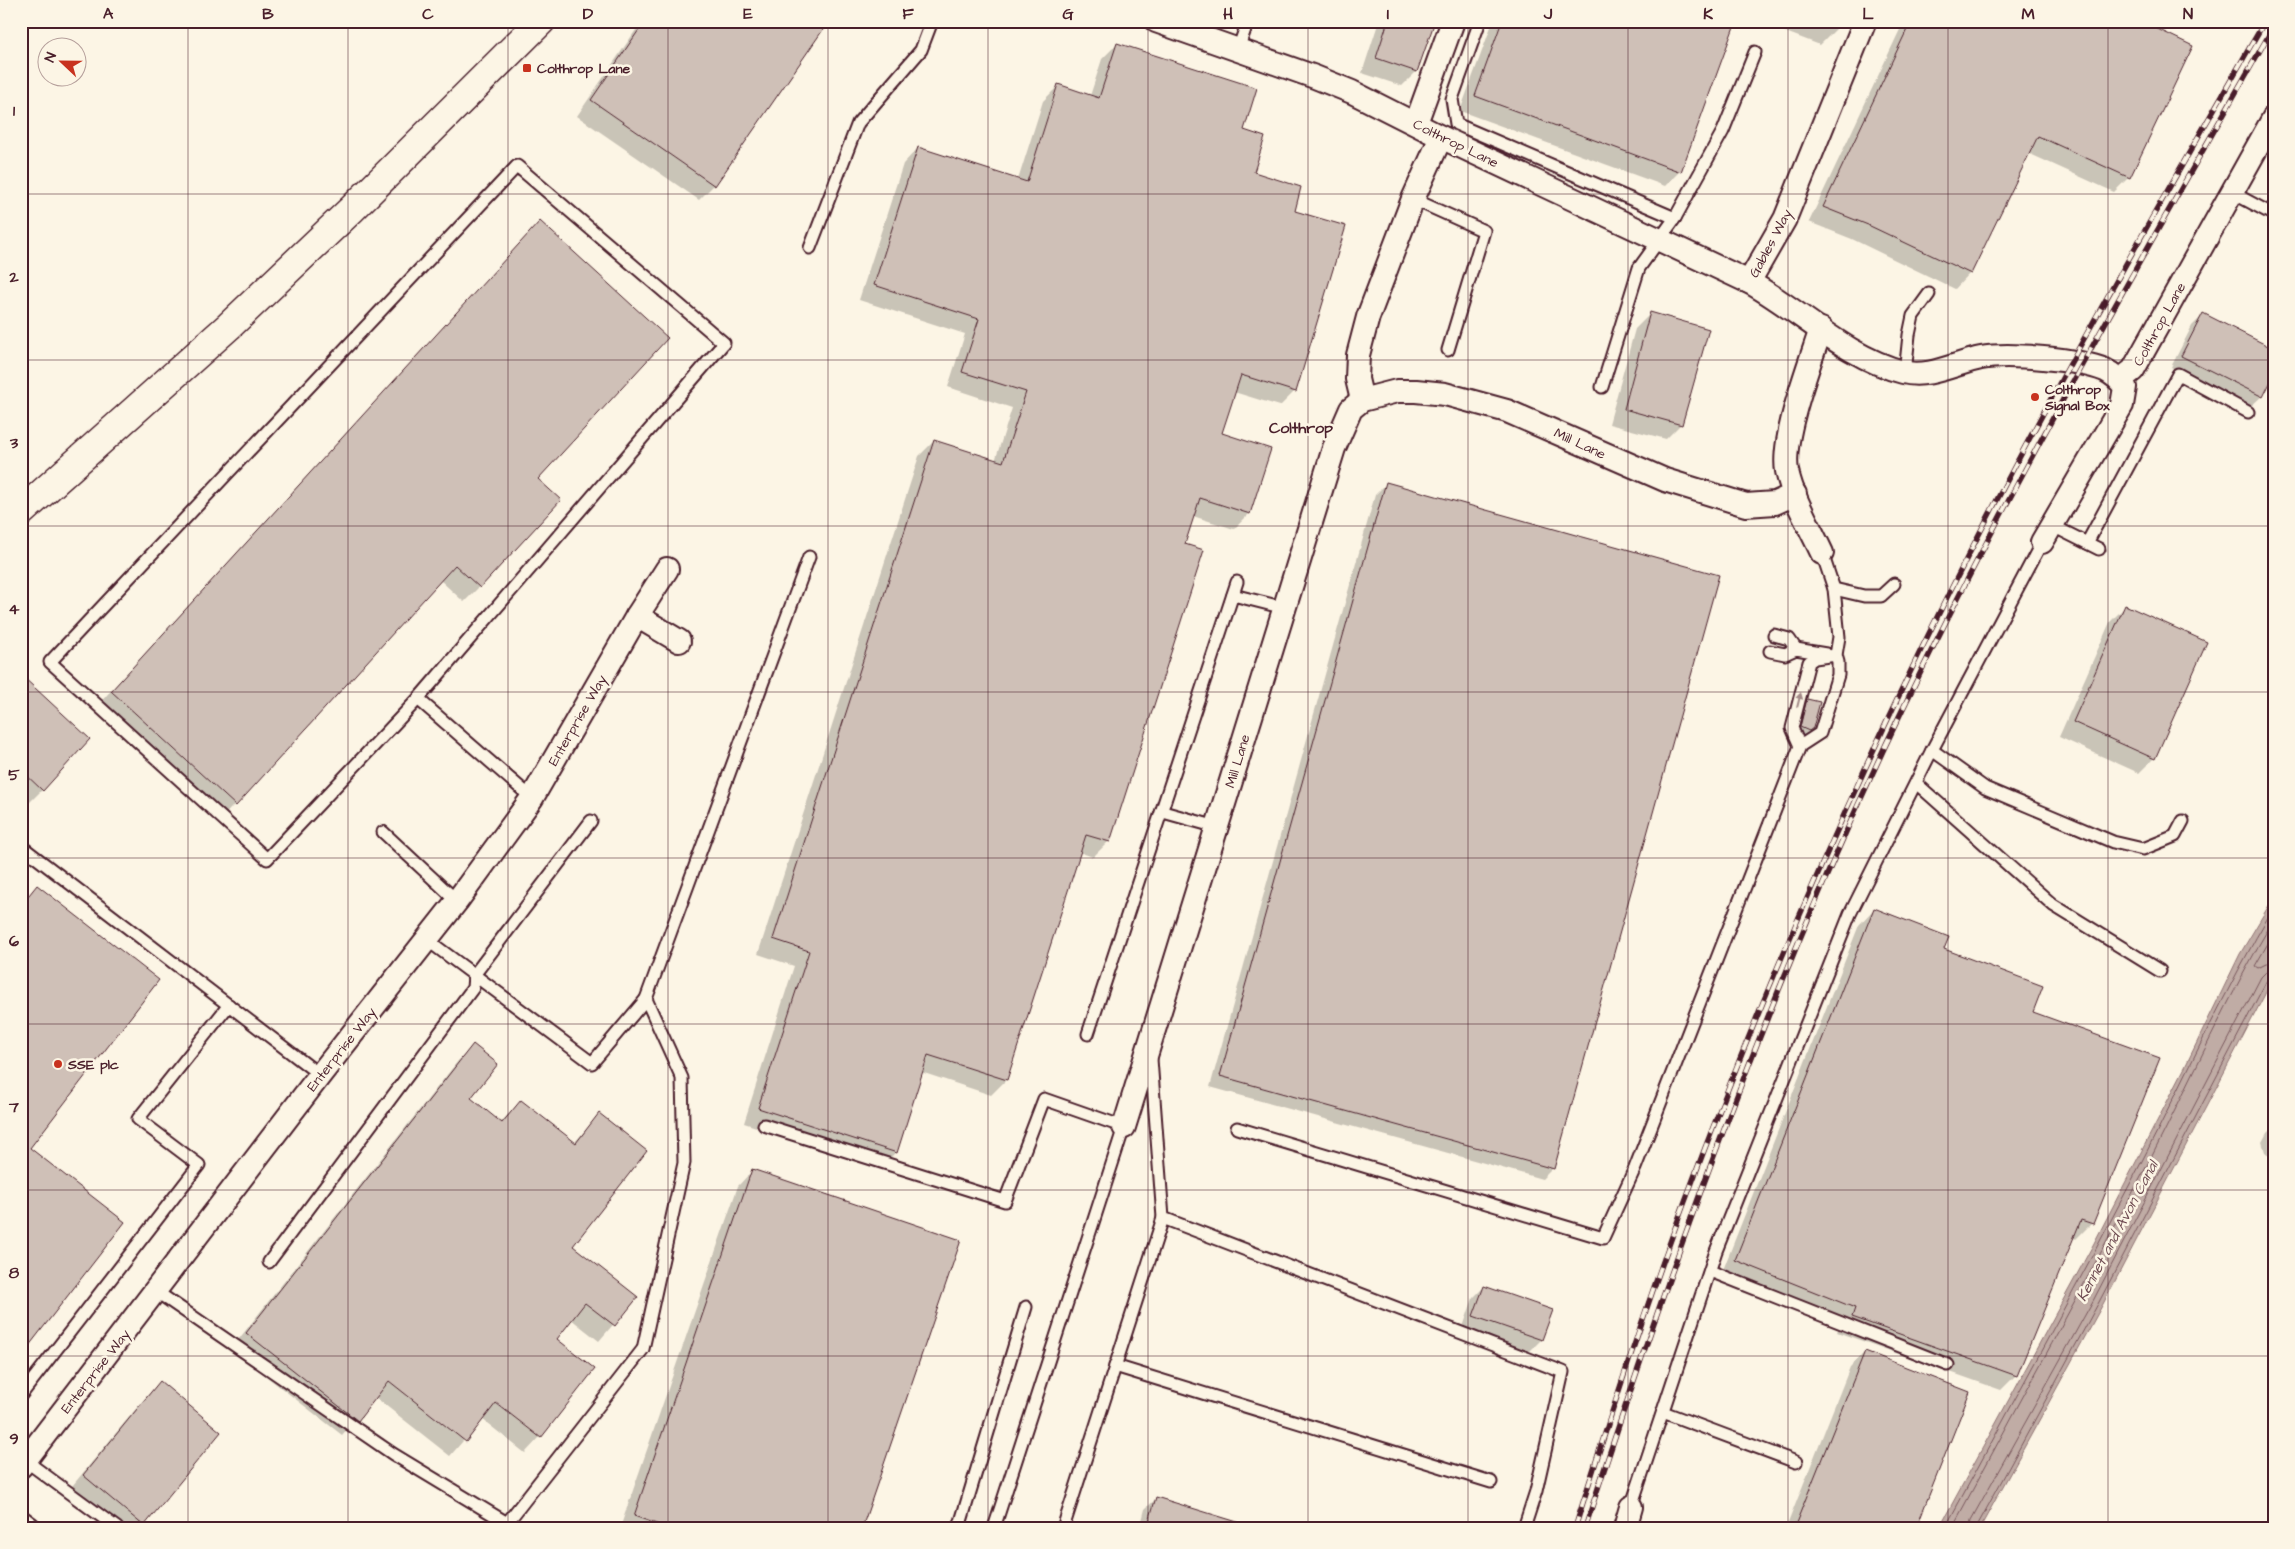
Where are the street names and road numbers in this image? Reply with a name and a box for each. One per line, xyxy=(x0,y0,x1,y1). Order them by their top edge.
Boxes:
street label: Colthrop Lane xyxy=(1409,115,1502,173)
street label: Gables Way xyxy=(1744,205,1797,281)
street label: Colthrop Lane xyxy=(2129,279,2191,370)
street label: Mill Lane xyxy=(1550,423,1609,465)
street label: Enterprise Way xyxy=(544,671,612,770)
street label: Mill Lane xyxy=(1220,732,1256,791)
street label: Enterprise Way xyxy=(302,1003,381,1096)
street label: Enterprise Way xyxy=(56,1325,135,1418)

